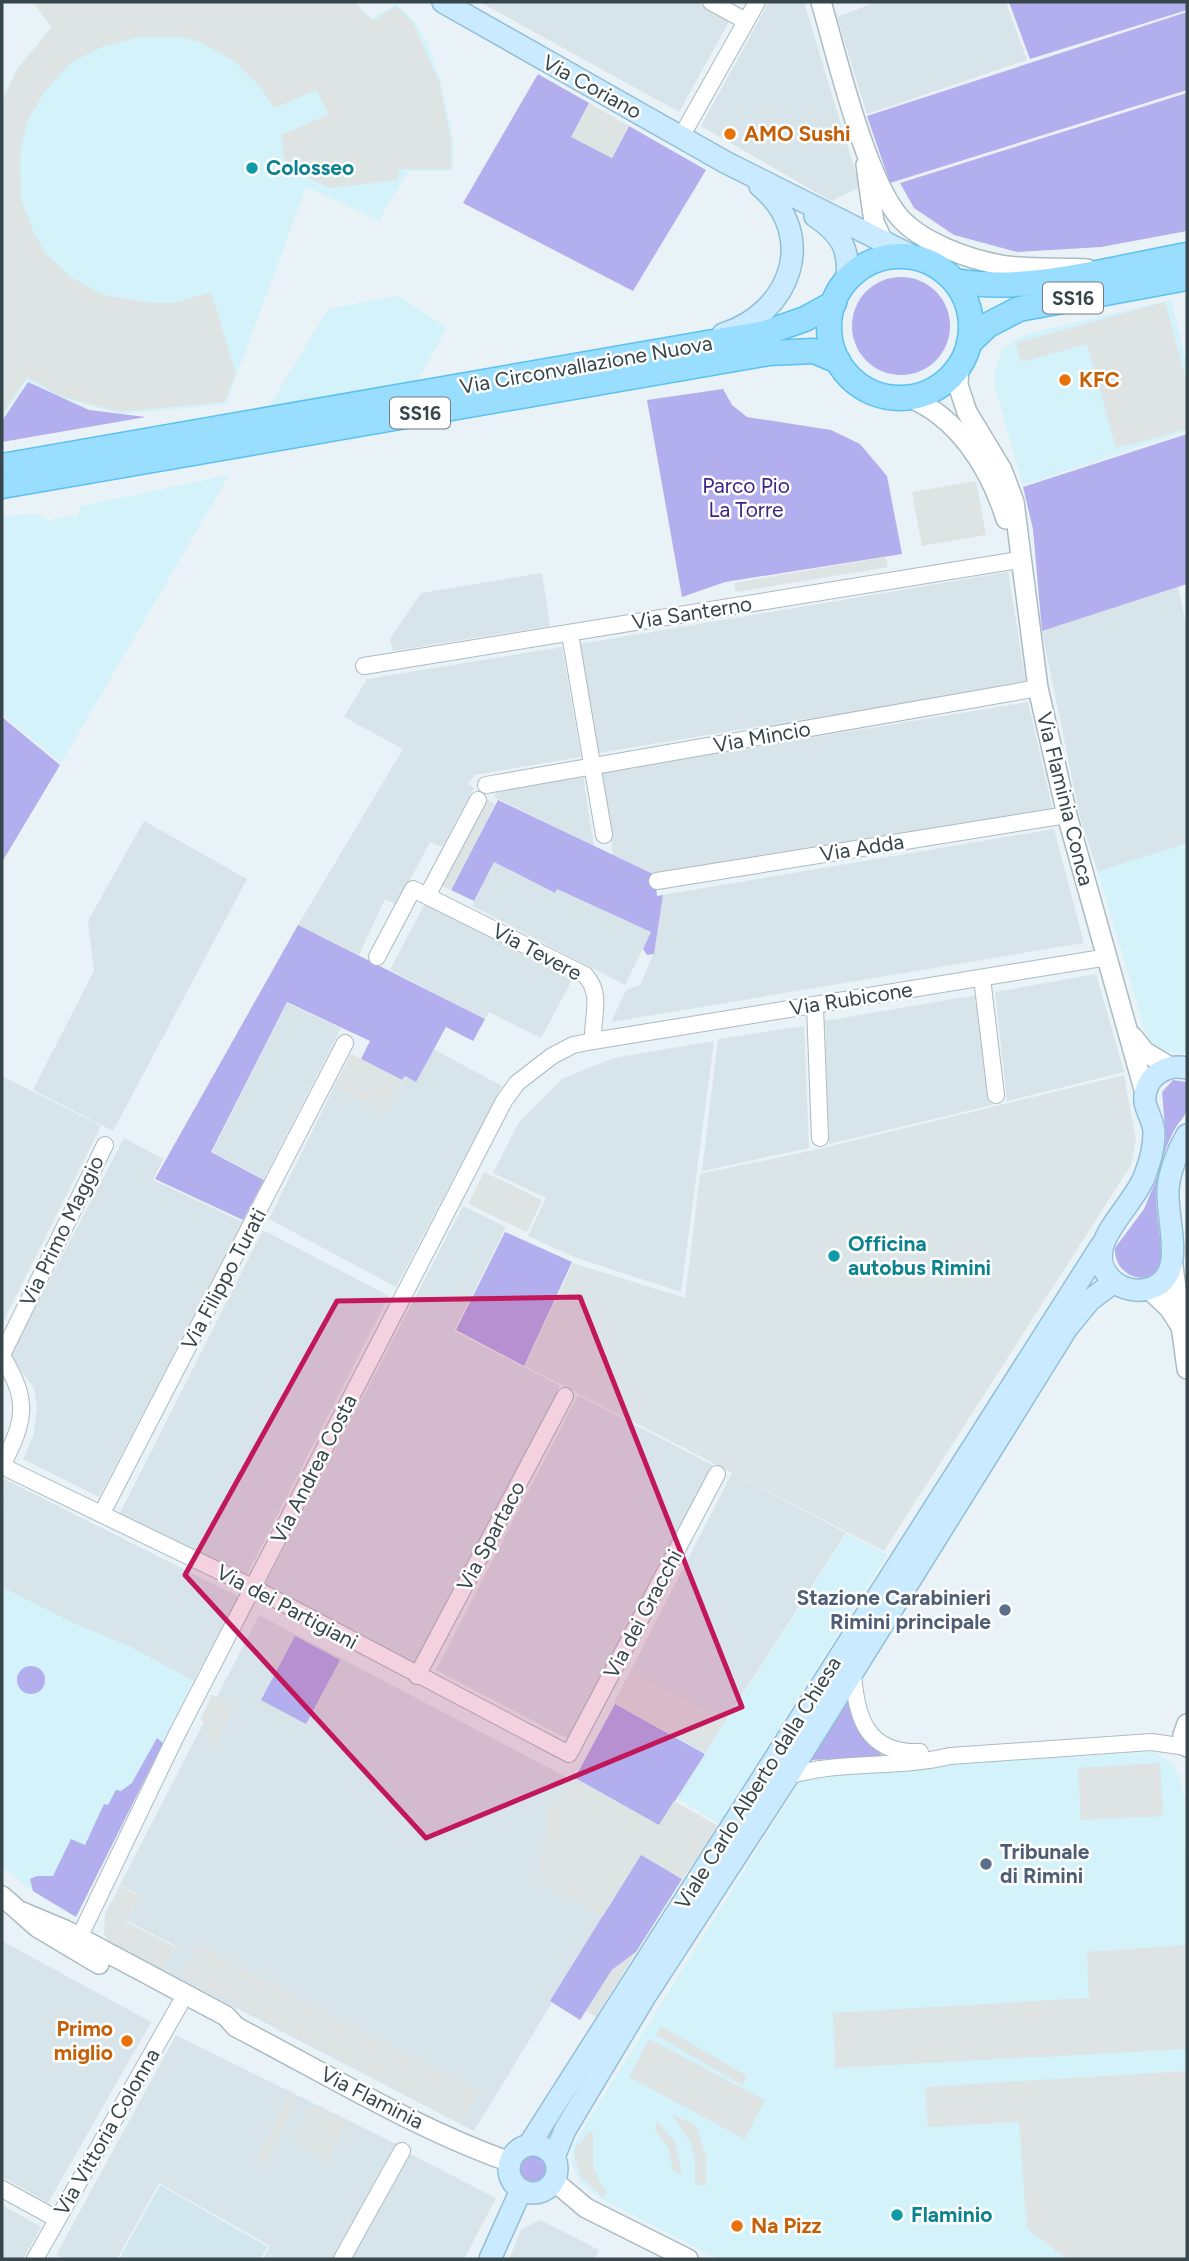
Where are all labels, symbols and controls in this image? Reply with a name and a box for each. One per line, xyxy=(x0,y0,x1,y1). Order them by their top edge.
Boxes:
street label: Via Coriano xyxy=(538,49,646,124)
place label: AMO Sushi xyxy=(744,121,850,146)
marker: AMO Sushi xyxy=(722,126,738,142)
place label: Colosseo xyxy=(266,155,354,180)
marker: Colosseo xyxy=(244,160,260,176)
road number: SS16 xyxy=(1043,282,1103,314)
street label: Via Circonvallazione Nuova xyxy=(458,330,714,399)
place label: KFC xyxy=(1079,367,1120,392)
marker: KFC xyxy=(1057,372,1073,388)
road number: SS16 xyxy=(390,398,450,428)
park label: Parco Pio La Torre xyxy=(702,473,790,522)
street label: Via Santerno xyxy=(630,591,754,634)
street label: Via Flaminia Conca xyxy=(1032,709,1099,888)
street label: Via Mincio xyxy=(711,716,812,757)
street label: Via Adda xyxy=(818,829,906,866)
street label: Via Tevere xyxy=(488,918,586,985)
street label: Via Rubicone xyxy=(788,976,914,1021)
street label: Via Primo Maggio xyxy=(14,1151,109,1310)
street label: Via Filippo Turati xyxy=(176,1204,271,1354)
place label: Officina autobus Rimini xyxy=(848,1231,991,1280)
marker: Officina autobus Rimini xyxy=(826,1248,842,1264)
street label: Via Andrea Costa xyxy=(265,1390,362,1547)
street label: Via Spartaco xyxy=(451,1477,530,1595)
street label: Via dei Gracchi xyxy=(598,1545,687,1682)
street label: Via dei Partigiani xyxy=(212,1559,362,1654)
place label: Stazione Carabinieri Rimini principale xyxy=(796,1585,991,1634)
marker: Stazione Carabinieri Rimini principale xyxy=(997,1602,1013,1618)
street label: Viale Carlo Alberto dalla Chiesa xyxy=(669,1652,846,1914)
place label: Tribunale di Rimini xyxy=(1000,1839,1090,1888)
marker: Tribunale di Rimini xyxy=(978,1856,994,1872)
place label: Primo miglio xyxy=(54,2016,113,2065)
marker: Primo miglio xyxy=(119,2033,135,2049)
street label: Via Vittoria Colonna xyxy=(49,2044,165,2220)
street label: Via Flaminia xyxy=(317,2061,428,2134)
place label: Flaminio xyxy=(911,2202,992,2227)
marker: Flaminio xyxy=(889,2207,905,2223)
place label: Na Pizz xyxy=(751,2213,822,2238)
marker: Na Pizz xyxy=(729,2218,745,2234)

